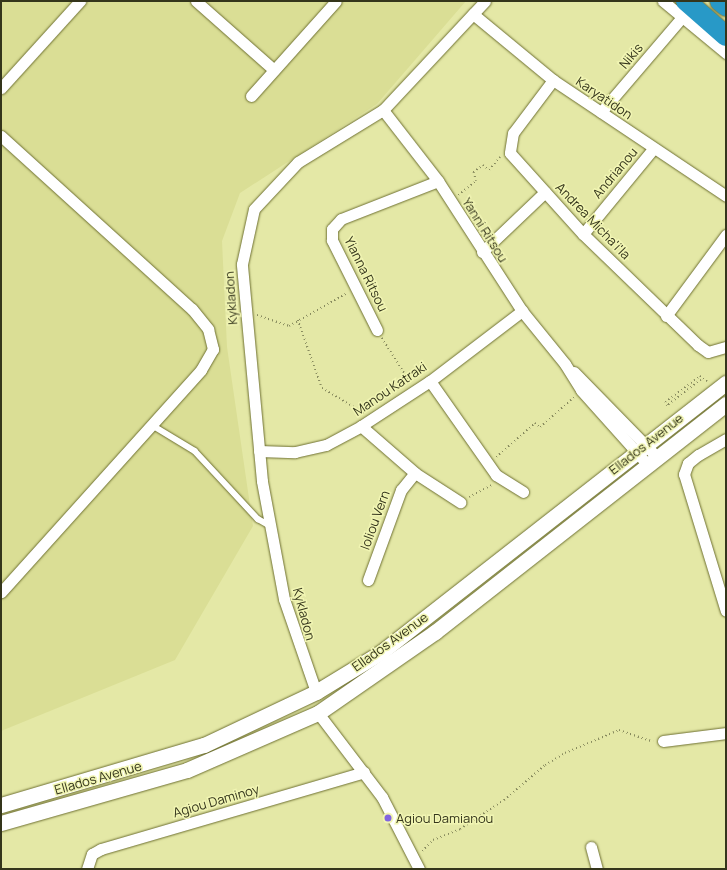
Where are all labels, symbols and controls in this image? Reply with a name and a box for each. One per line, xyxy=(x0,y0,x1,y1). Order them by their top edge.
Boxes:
street label: Nikis xyxy=(616,40,646,72)
street label: Karyatidon xyxy=(573,73,635,123)
street label: Andrianou xyxy=(589,144,641,202)
street label: Andrea Micha'i'la xyxy=(552,179,634,263)
street label: Yanni Ritsou xyxy=(459,195,511,265)
street label: Yianna Ritsou xyxy=(341,234,391,314)
street label: Kykladon xyxy=(221,271,241,325)
street label: Manou Katraki xyxy=(350,359,430,419)
street label: Ellados Avenue xyxy=(606,410,686,478)
street label: Ioliou Vern xyxy=(357,488,393,552)
street label: Kykladon xyxy=(290,586,318,642)
street label: Ellados Avenue xyxy=(349,609,431,675)
street label: Ellados Avenue xyxy=(53,758,143,798)
street label: Agiou Daminoy xyxy=(171,781,261,821)
place label: Agiou Damianou xyxy=(396,810,493,826)
marker: Agiou Damianou xyxy=(383,813,393,823)

